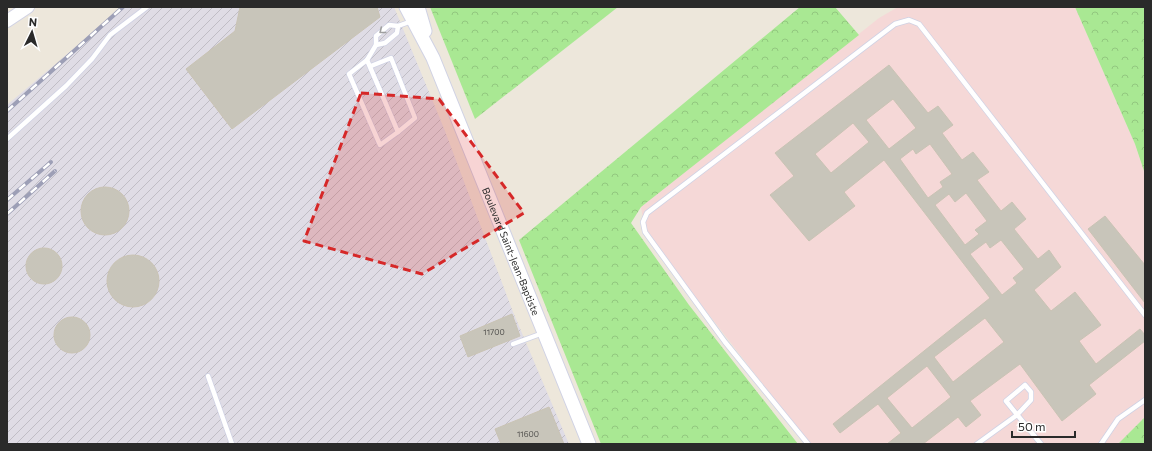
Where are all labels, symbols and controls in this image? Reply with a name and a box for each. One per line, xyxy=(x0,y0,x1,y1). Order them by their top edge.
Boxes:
north arrow xyxy=(12,12,52,52)
text: N xyxy=(28,15,38,28)
one-way arrow xyxy=(380,26,387,33)
street label: Boulevard Saint-Jean-Baptiste xyxy=(480,185,542,317)
house number: 11700 xyxy=(483,327,505,337)
scale bar xyxy=(1012,413,1075,439)
text: 50 m xyxy=(1018,419,1046,433)
house number: 11600 xyxy=(517,429,539,439)

